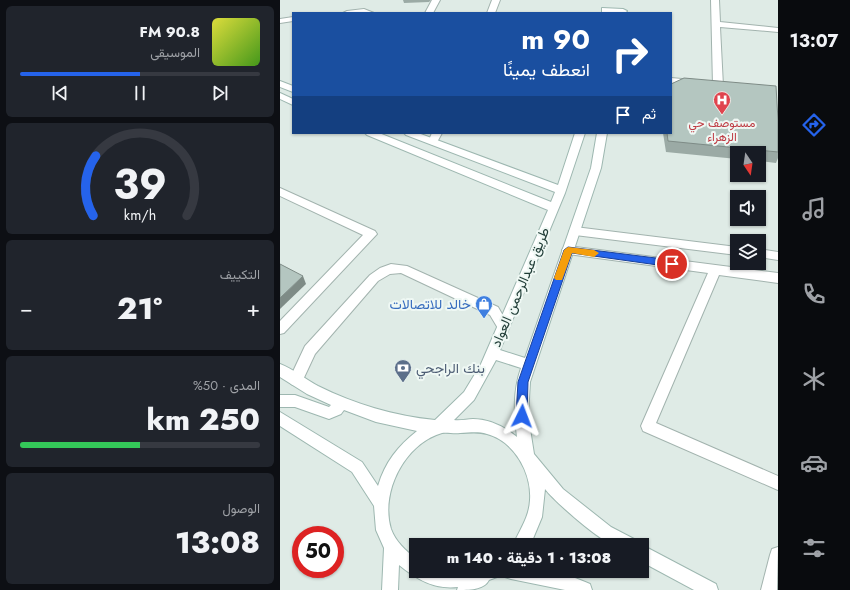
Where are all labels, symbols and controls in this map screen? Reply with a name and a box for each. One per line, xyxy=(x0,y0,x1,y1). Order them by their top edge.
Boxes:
text: 90 m xyxy=(521,19,590,60)
text: 90.8 FM xyxy=(140,21,200,43)
icon: right xyxy=(604,28,656,80)
text: 13:07 xyxy=(790,28,838,54)
text: الموسيقى xyxy=(150,43,200,62)
text: انعطف يمينًا xyxy=(503,57,590,83)
icon: previous xyxy=(49,82,71,104)
icon: pause xyxy=(129,82,151,104)
icon: next xyxy=(209,82,231,104)
hospital icon: مستوصف حي الزهراء xyxy=(712,90,732,115)
text: ثم xyxy=(642,103,656,125)
icon: arrive xyxy=(612,104,634,126)
icon: directions xyxy=(800,111,828,139)
place label: مستوصف حي الزهراء xyxy=(689,114,755,146)
north arrow xyxy=(730,146,766,182)
map controls xyxy=(730,146,766,270)
text: 39 xyxy=(113,154,167,215)
button: sound xyxy=(730,190,766,226)
icon: music xyxy=(800,195,828,223)
text: km/h xyxy=(124,205,156,225)
street label: طريق عبدالرحمن العواد xyxy=(486,224,554,350)
button: layers xyxy=(730,234,766,270)
pin xyxy=(655,247,689,281)
icon: arrive xyxy=(661,253,683,275)
text: التكييف xyxy=(220,265,260,284)
icon: phone xyxy=(800,280,828,308)
text: 21° xyxy=(117,287,162,330)
text: − xyxy=(20,292,33,324)
text: + xyxy=(246,292,260,324)
place label: خالد للاتصالات xyxy=(390,294,471,314)
shop icon: خالد للاتصالات xyxy=(474,294,494,319)
bank icon: بنك الراجحي xyxy=(393,358,413,383)
place label: بنك الراجحي xyxy=(416,358,485,380)
icon: climate xyxy=(800,365,828,393)
text: المدى · 50% xyxy=(193,376,260,395)
position arrow xyxy=(501,395,543,437)
text: 250 km xyxy=(147,398,260,441)
icon: car xyxy=(800,449,828,477)
text: الوصول xyxy=(222,499,260,518)
text: 13:08 xyxy=(175,521,260,564)
speed limit sign: 50 xyxy=(292,526,344,578)
icon: filters xyxy=(800,534,828,562)
text: 13:08 · 1 دقيقة · 140 m xyxy=(447,547,611,569)

